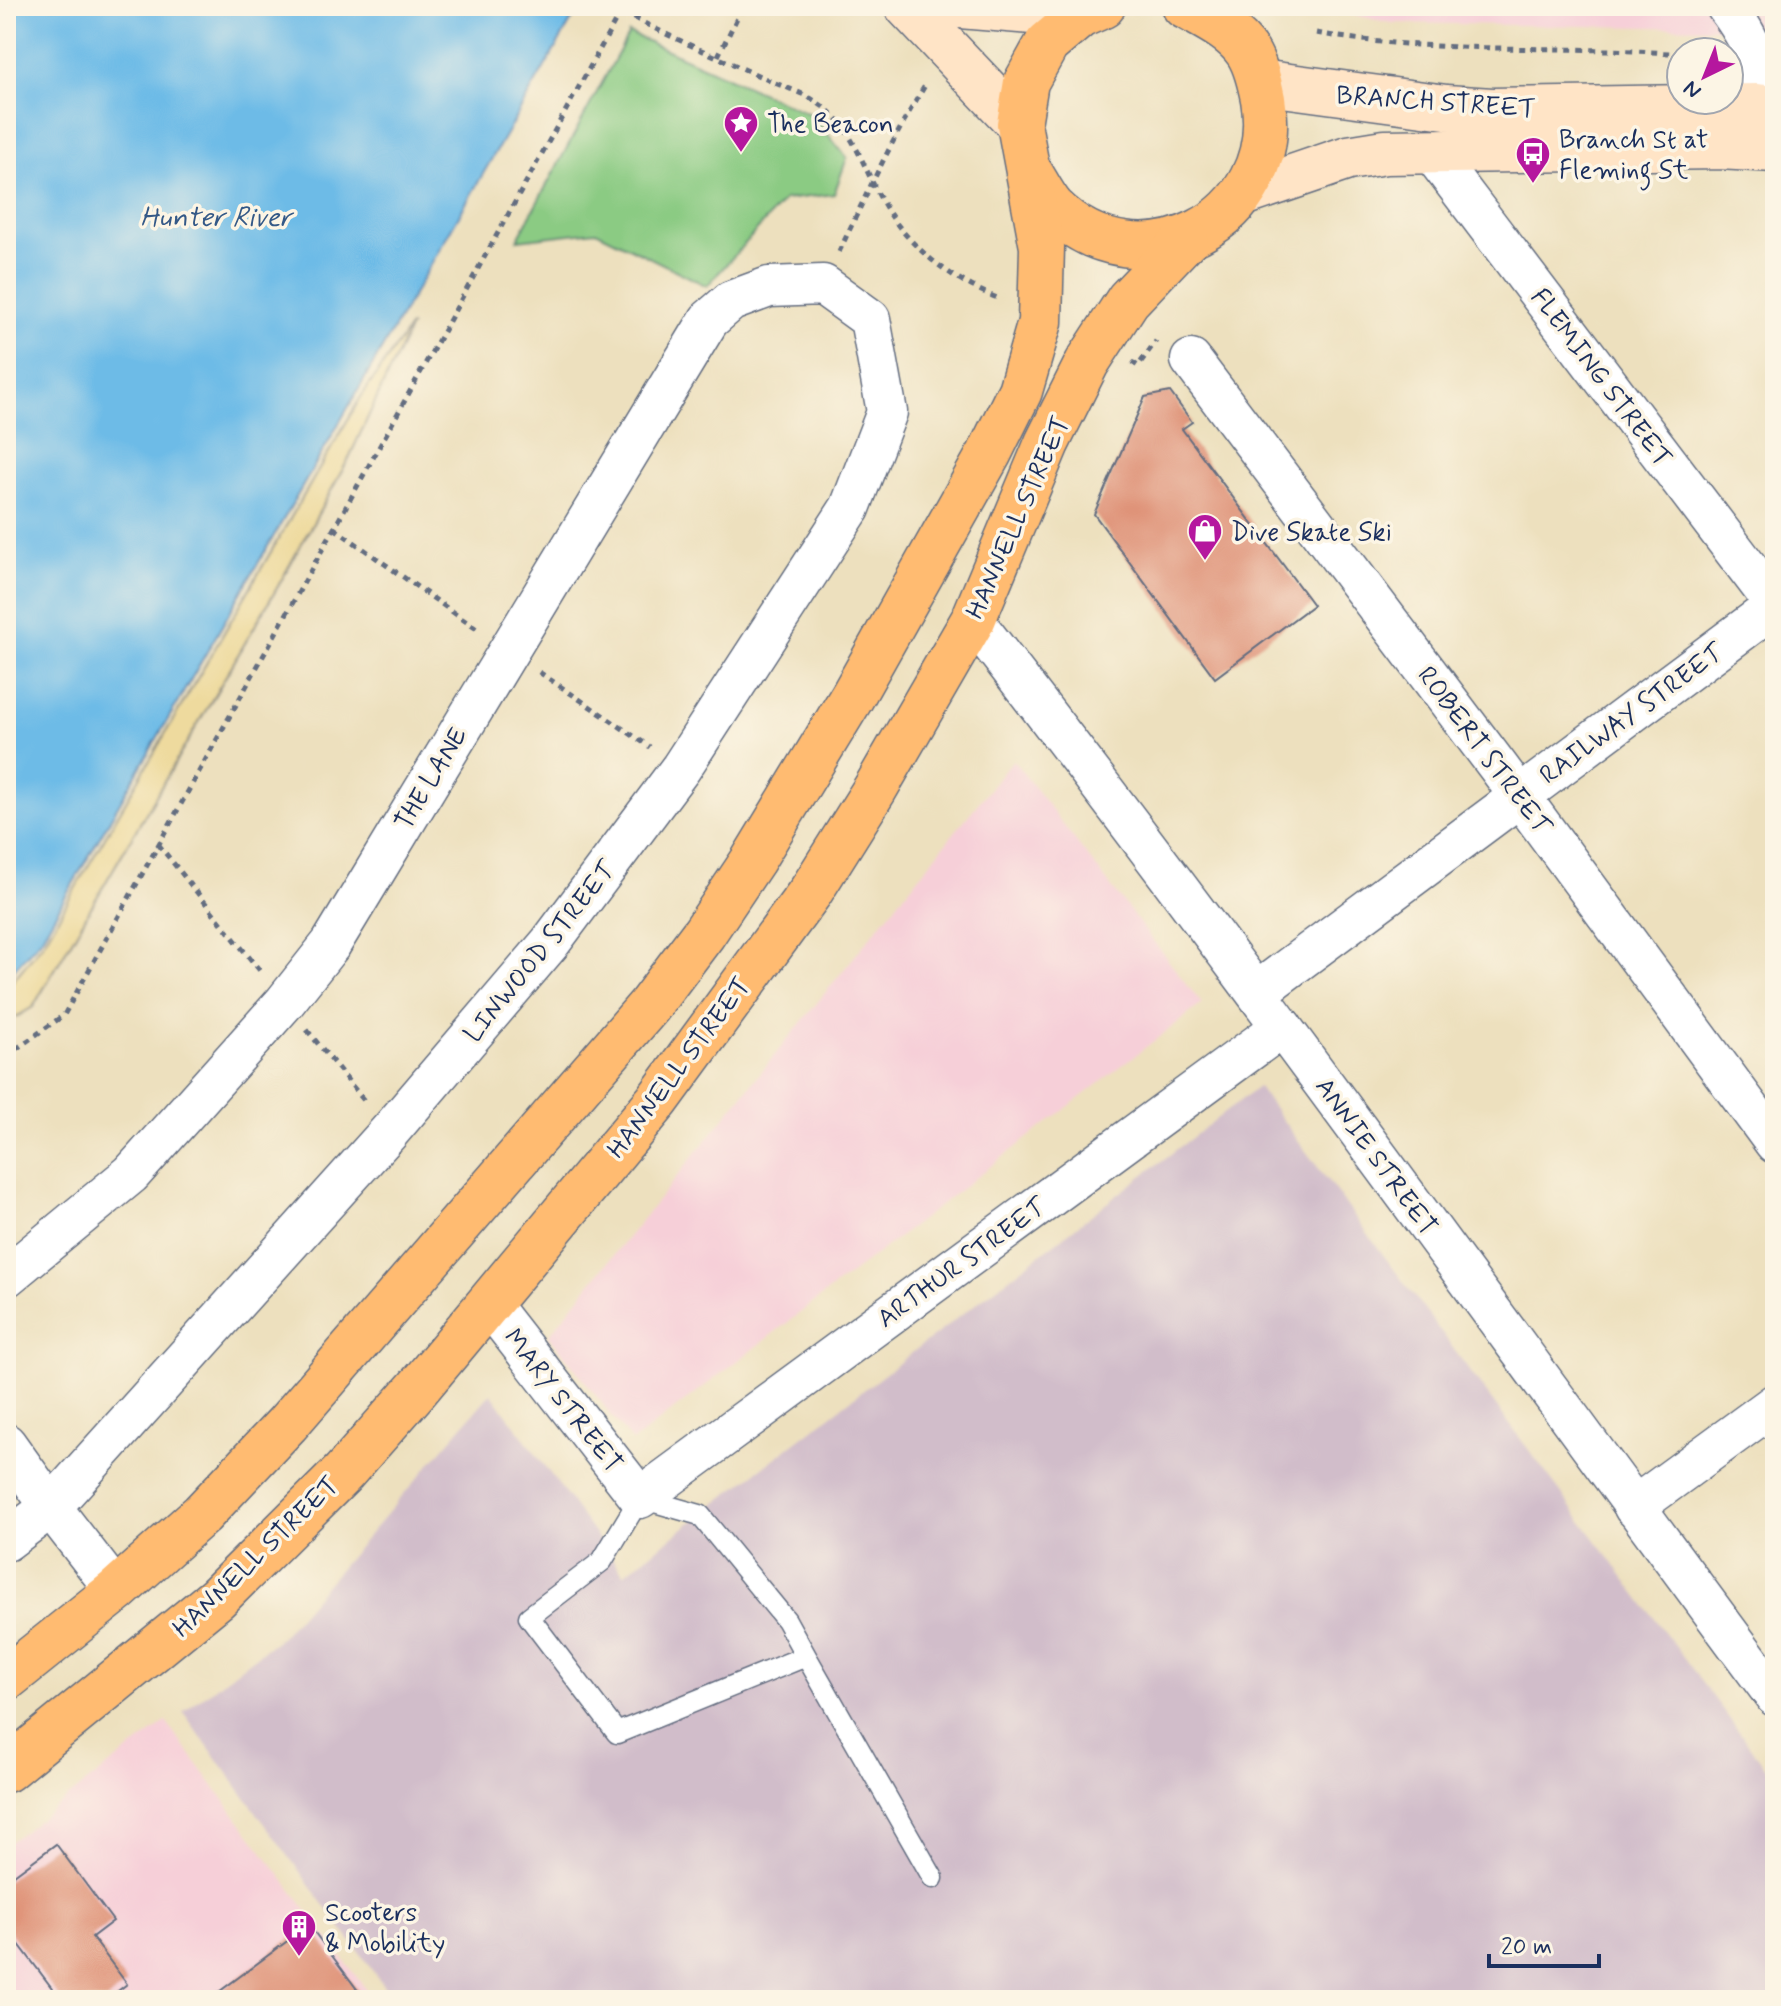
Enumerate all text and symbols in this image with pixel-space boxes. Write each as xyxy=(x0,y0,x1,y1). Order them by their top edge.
north arrow xyxy=(1665,36,1745,116)
text: N xyxy=(1678,74,1708,104)
street label: BRANCH STREET xyxy=(1335,79,1537,127)
place icon: The Beacon xyxy=(722,104,760,154)
place label: The Beacon xyxy=(767,108,894,142)
place label: Branch St at Fleming St xyxy=(1559,124,1708,191)
bus stop icon: Branch St at Fleming St xyxy=(1514,135,1552,185)
water label: Hunter River xyxy=(140,200,295,237)
street label: FLEMING STREET xyxy=(1522,282,1679,474)
street label: HANNELL STREET xyxy=(959,411,1079,625)
shop icon: Dive Skate Ski xyxy=(1186,512,1224,562)
place label: Dive Skate Ski xyxy=(1231,516,1392,550)
street label: RAILWAY STREET xyxy=(1533,636,1732,793)
street label: ROBERT STREET xyxy=(1409,660,1559,843)
street label: THE LANE xyxy=(388,721,476,837)
street label: LINWOOD STREET xyxy=(457,853,625,1050)
street label: HANNELL STREET xyxy=(600,971,759,1166)
street label: ANNIE STREET xyxy=(1307,1071,1444,1243)
street label: ARTHUR STREET xyxy=(871,1190,1055,1336)
street label: MARY STREET xyxy=(495,1322,629,1480)
street label: HANNELL STREET xyxy=(166,1469,347,1646)
place label: Scooters & Mobility xyxy=(325,1897,445,1961)
building icon: Scooters & Mobility xyxy=(280,1908,318,1958)
scale bar xyxy=(1489,1918,1599,1968)
text: 20 m xyxy=(1501,1932,1552,1963)

